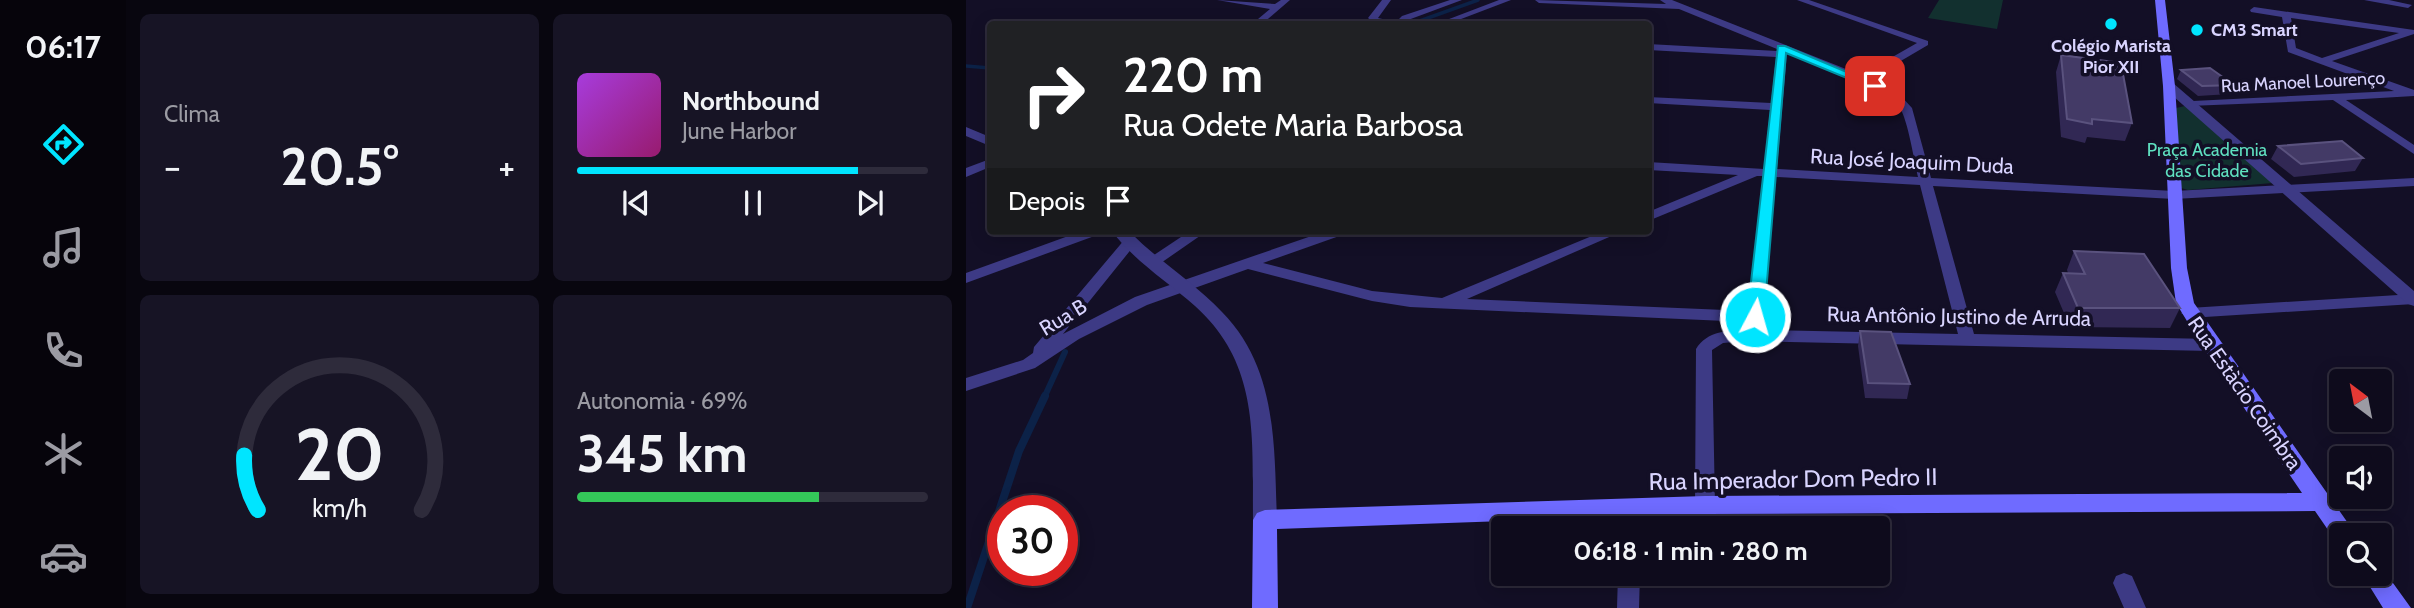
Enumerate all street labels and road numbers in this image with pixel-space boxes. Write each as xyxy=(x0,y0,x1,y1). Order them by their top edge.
street label: Rua Manoel Lourenço xyxy=(2220,67,2386,97)
street label: Rua José Joaquim Duda xyxy=(1810,143,2014,179)
street label: Rua B xyxy=(1035,293,1091,341)
street label: Rua Antônio Justino de Arruda xyxy=(1827,301,2091,331)
street label: Rua Estàcio Coimbra xyxy=(2183,312,2307,474)
street label: Rua Imperador Dom Pedro II xyxy=(1648,462,1938,496)

